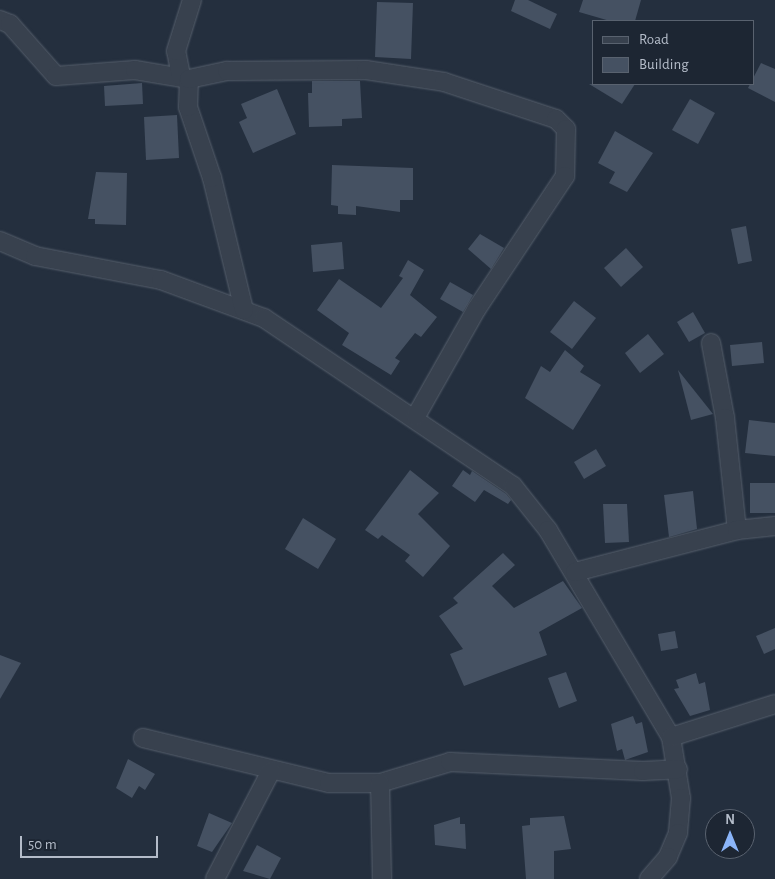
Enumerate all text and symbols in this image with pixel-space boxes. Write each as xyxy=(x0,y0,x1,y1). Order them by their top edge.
legend xyxy=(592,20,755,85)
text: Road xyxy=(639,32,669,47)
text: Building xyxy=(639,57,689,72)
north arrow xyxy=(705,809,755,859)
text: N xyxy=(725,813,735,827)
scale bar xyxy=(22,826,160,858)
text: 50 m xyxy=(28,837,57,852)

